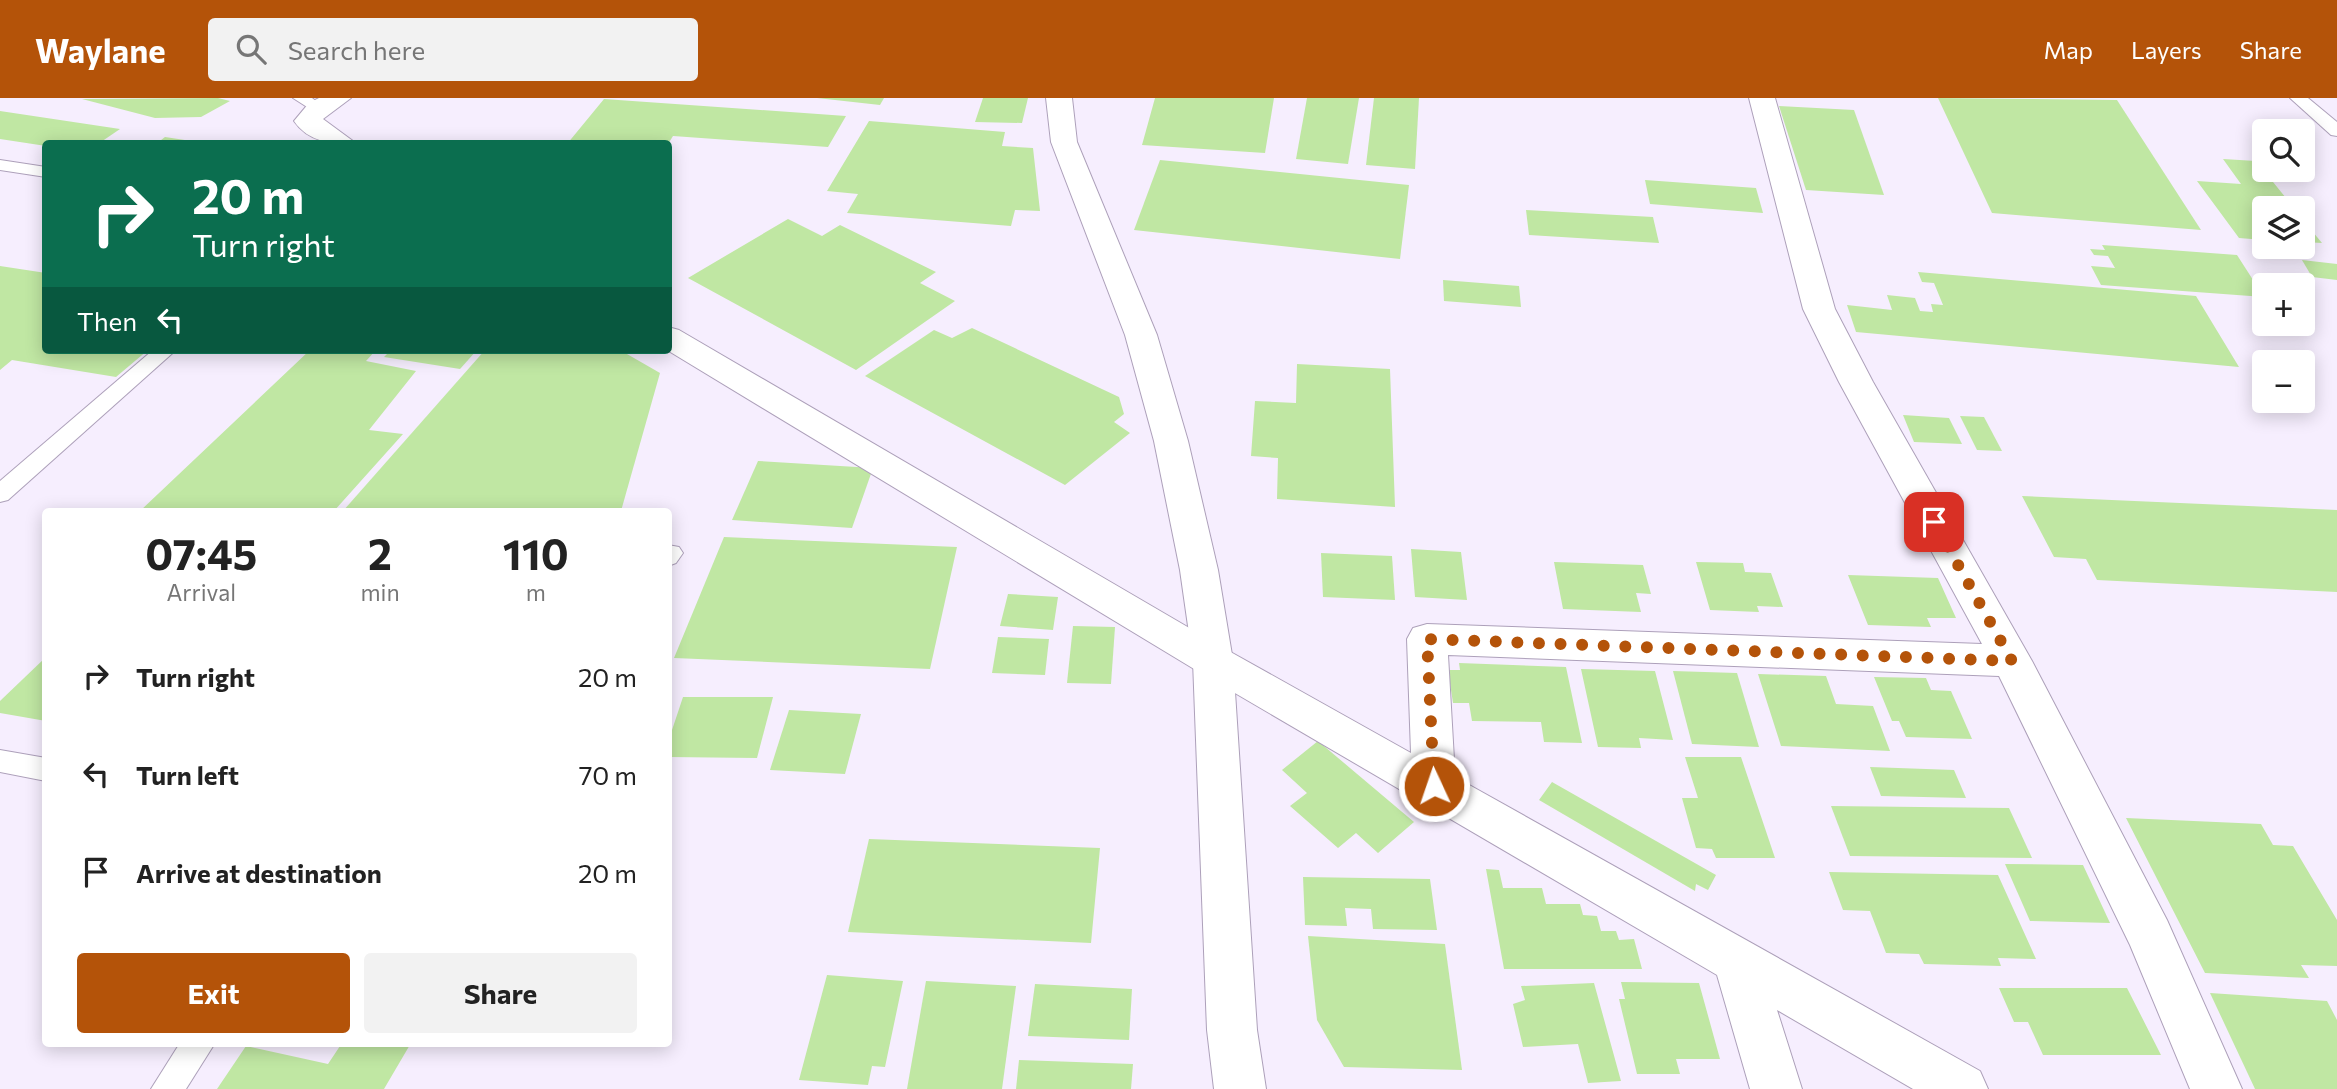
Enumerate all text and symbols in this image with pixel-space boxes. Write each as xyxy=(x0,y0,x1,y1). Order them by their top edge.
search box xyxy=(208,18,698,81)
text: Waylane xyxy=(35,29,166,70)
icon: search xyxy=(232,30,270,68)
text: Search here xyxy=(288,34,425,65)
text: Map xyxy=(2044,35,2093,64)
text: Layers xyxy=(2131,35,2202,64)
text: Share xyxy=(2240,35,2302,64)
map controls xyxy=(2252,119,2315,413)
button: search xyxy=(2252,119,2315,182)
text: 20 m xyxy=(192,164,304,224)
icon: right xyxy=(77,168,168,259)
button: layers xyxy=(2252,196,2315,259)
text: Turn right xyxy=(192,224,335,264)
button: + xyxy=(2252,273,2315,336)
icon: left xyxy=(151,301,189,339)
text: Then xyxy=(77,305,137,336)
button: − xyxy=(2252,350,2315,413)
pin xyxy=(1904,492,1964,552)
icon: arrive xyxy=(1915,503,1953,541)
text: 07:45 xyxy=(145,527,257,579)
text: 2 xyxy=(368,527,392,579)
text: 110 xyxy=(503,527,569,579)
text: Arrival xyxy=(166,578,236,606)
text: min xyxy=(360,578,400,606)
text: m xyxy=(526,578,546,606)
icon: right xyxy=(77,657,115,695)
text: Turn right xyxy=(136,661,255,692)
text: 20 m xyxy=(578,661,637,692)
position arrow xyxy=(1397,749,1471,823)
icon: left xyxy=(77,755,115,793)
text: Turn left xyxy=(136,759,239,790)
text: 70 m xyxy=(579,759,637,790)
icon: arrive xyxy=(77,853,115,891)
text: Arrive at destination xyxy=(136,857,382,888)
text: 20 m xyxy=(578,857,637,888)
button: Exit xyxy=(77,953,350,1033)
button: Share xyxy=(364,953,637,1033)

